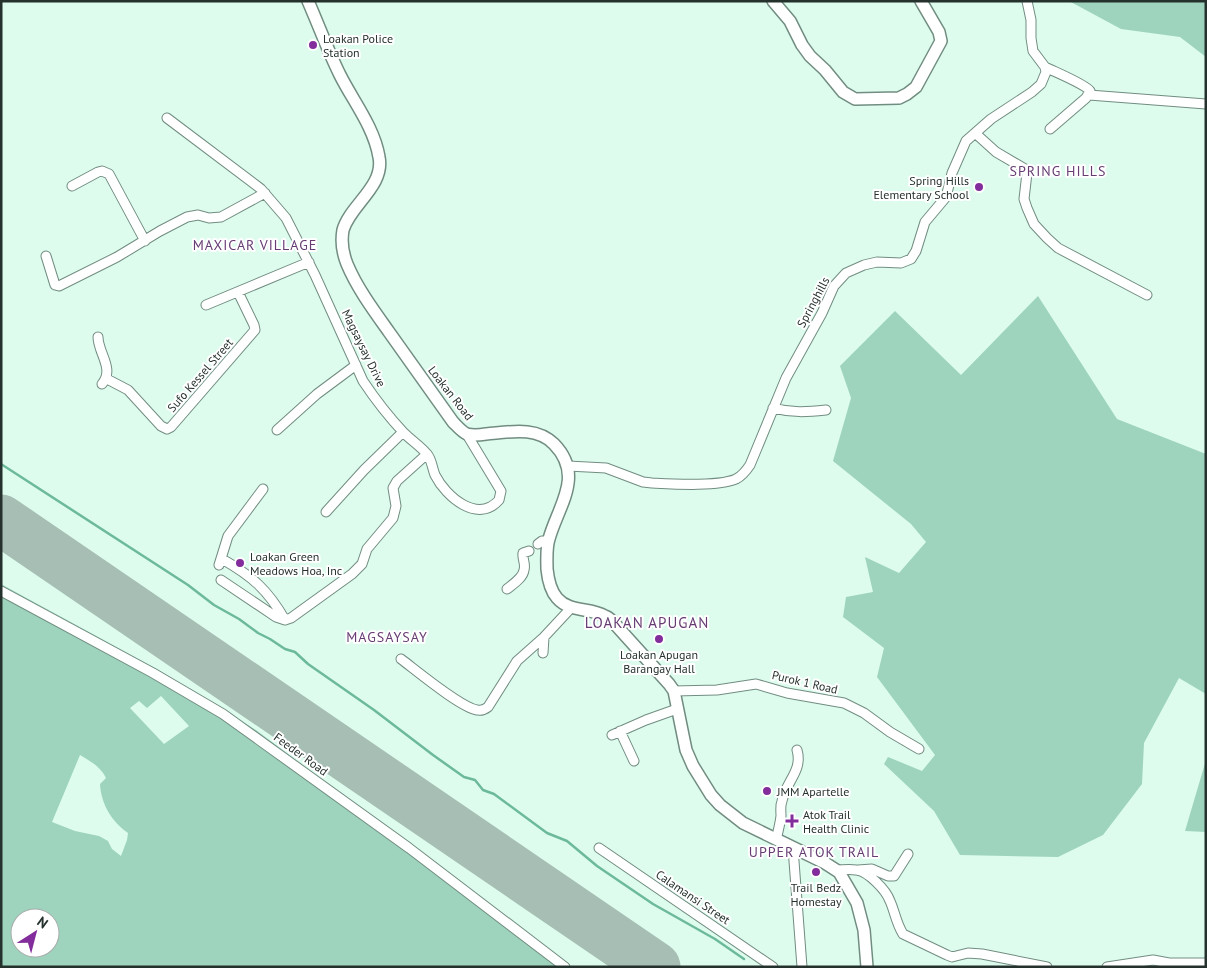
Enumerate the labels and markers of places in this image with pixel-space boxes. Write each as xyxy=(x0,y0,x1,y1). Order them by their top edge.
place label: Loakan Police Station xyxy=(323,31,393,60)
marker: Loakan Police Station xyxy=(307,39,319,51)
place label: Spring Hills Elementary School xyxy=(873,173,969,202)
marker: Spring Hills Elementary School xyxy=(973,181,985,193)
place label: Loakan Green Meadows Hoa, Inc xyxy=(250,549,343,578)
marker: Loakan Green Meadows Hoa, Inc xyxy=(234,557,246,569)
marker: Loakan Apugan Barangay Hall xyxy=(653,633,665,645)
place label: Loakan Apugan Barangay Hall xyxy=(620,647,698,676)
place label: JMM Apartelle xyxy=(776,784,849,799)
marker: JMM Apartelle xyxy=(761,785,773,797)
place label: Atok Trail Health Clinic xyxy=(803,807,870,836)
marker: Atok Trail Health Clinic xyxy=(785,814,799,828)
marker: Trail Bedz Homestay xyxy=(810,866,822,878)
place label: Trail Bedz Homestay xyxy=(790,880,842,909)

